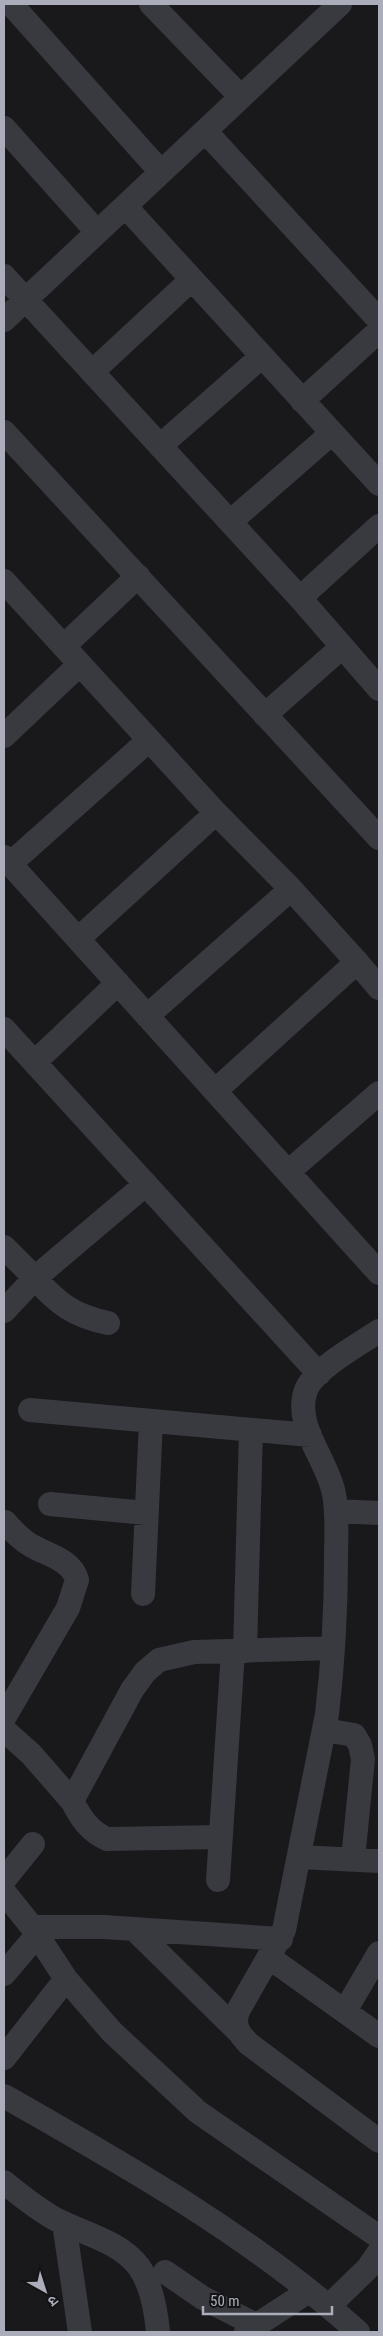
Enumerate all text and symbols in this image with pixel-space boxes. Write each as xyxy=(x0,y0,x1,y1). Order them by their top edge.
north arrow xyxy=(20,2266,70,2316)
scale bar xyxy=(203,2284,332,2316)
text: उ xyxy=(44,2292,61,2310)
text: 50 m xyxy=(210,2292,240,2310)

